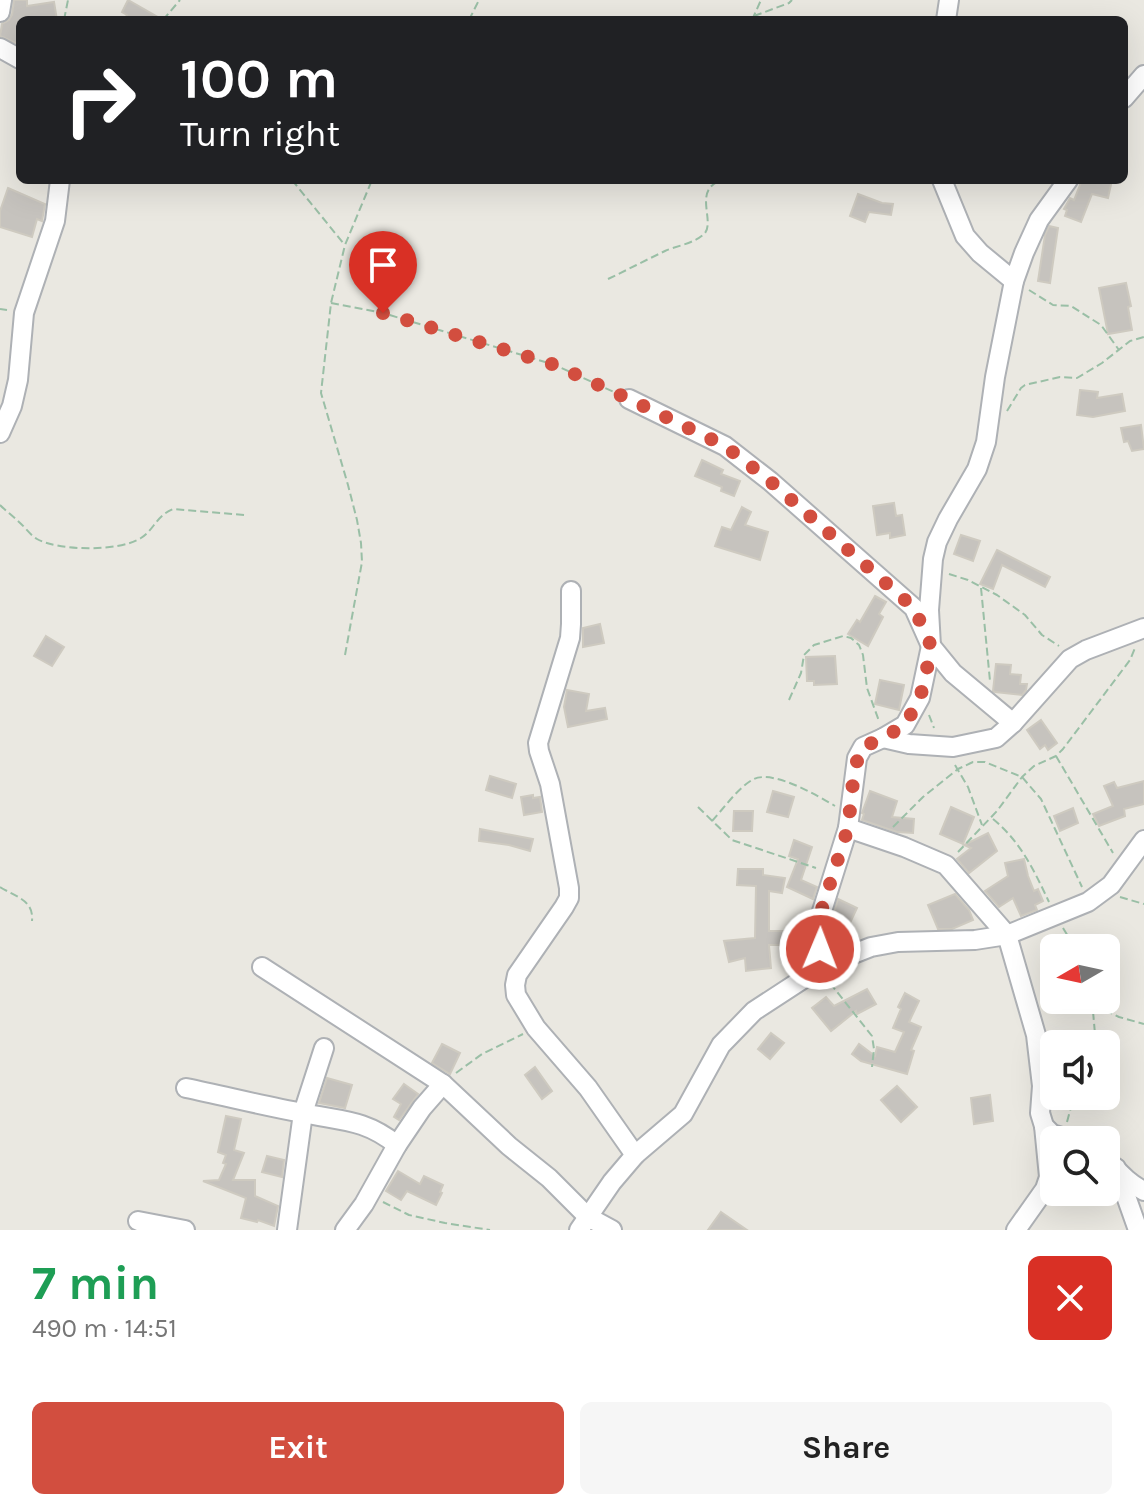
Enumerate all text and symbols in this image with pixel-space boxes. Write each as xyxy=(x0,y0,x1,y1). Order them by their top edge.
text: 100 m xyxy=(180,46,338,111)
icon: right xyxy=(48,48,152,152)
text: Turn right xyxy=(180,113,340,155)
pin xyxy=(349,231,417,313)
icon: arrive xyxy=(361,243,405,287)
position arrow xyxy=(778,907,862,991)
north arrow xyxy=(1040,934,1120,1014)
map controls xyxy=(1040,934,1120,1206)
button: sound xyxy=(1040,1030,1120,1110)
button: search xyxy=(1040,1126,1120,1206)
text: 7 min xyxy=(32,1255,159,1311)
button: close xyxy=(1028,1256,1112,1340)
text: 490 m · 14:51 xyxy=(32,1313,177,1344)
button: Exit xyxy=(32,1402,564,1494)
button: Share xyxy=(580,1402,1112,1494)

